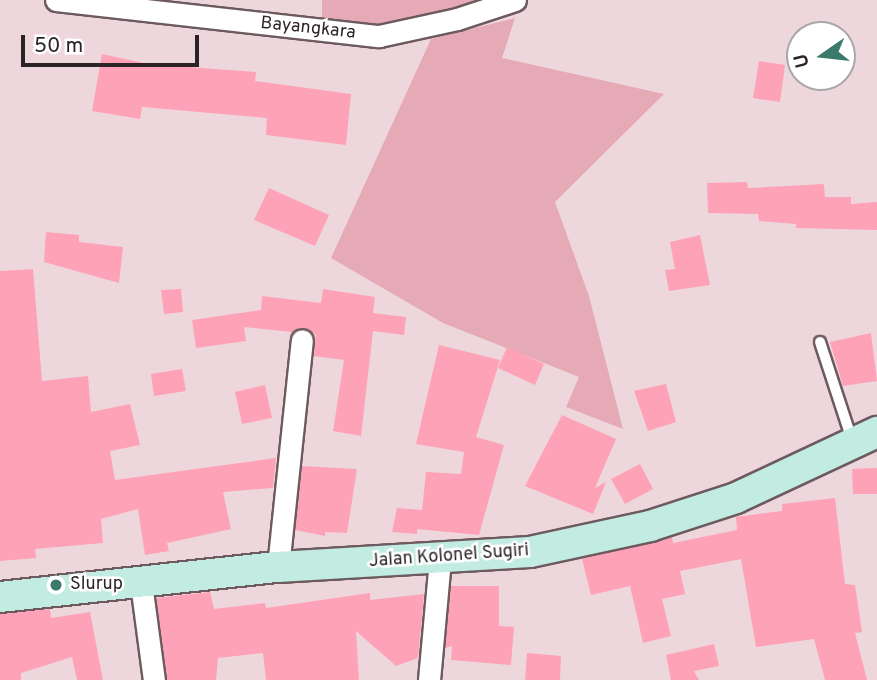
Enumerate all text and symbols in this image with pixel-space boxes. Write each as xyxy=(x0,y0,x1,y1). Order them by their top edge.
street label: Bayangkara xyxy=(259,13,357,45)
scale bar xyxy=(24,21,203,65)
north arrow xyxy=(786,21,856,91)
text: 50 m xyxy=(34,33,83,60)
text: U xyxy=(789,51,816,70)
street label: Jalan Kolonel Sugiri xyxy=(368,541,530,573)
place label: Slurup xyxy=(70,574,123,596)
marker: Slurup xyxy=(48,577,64,593)

